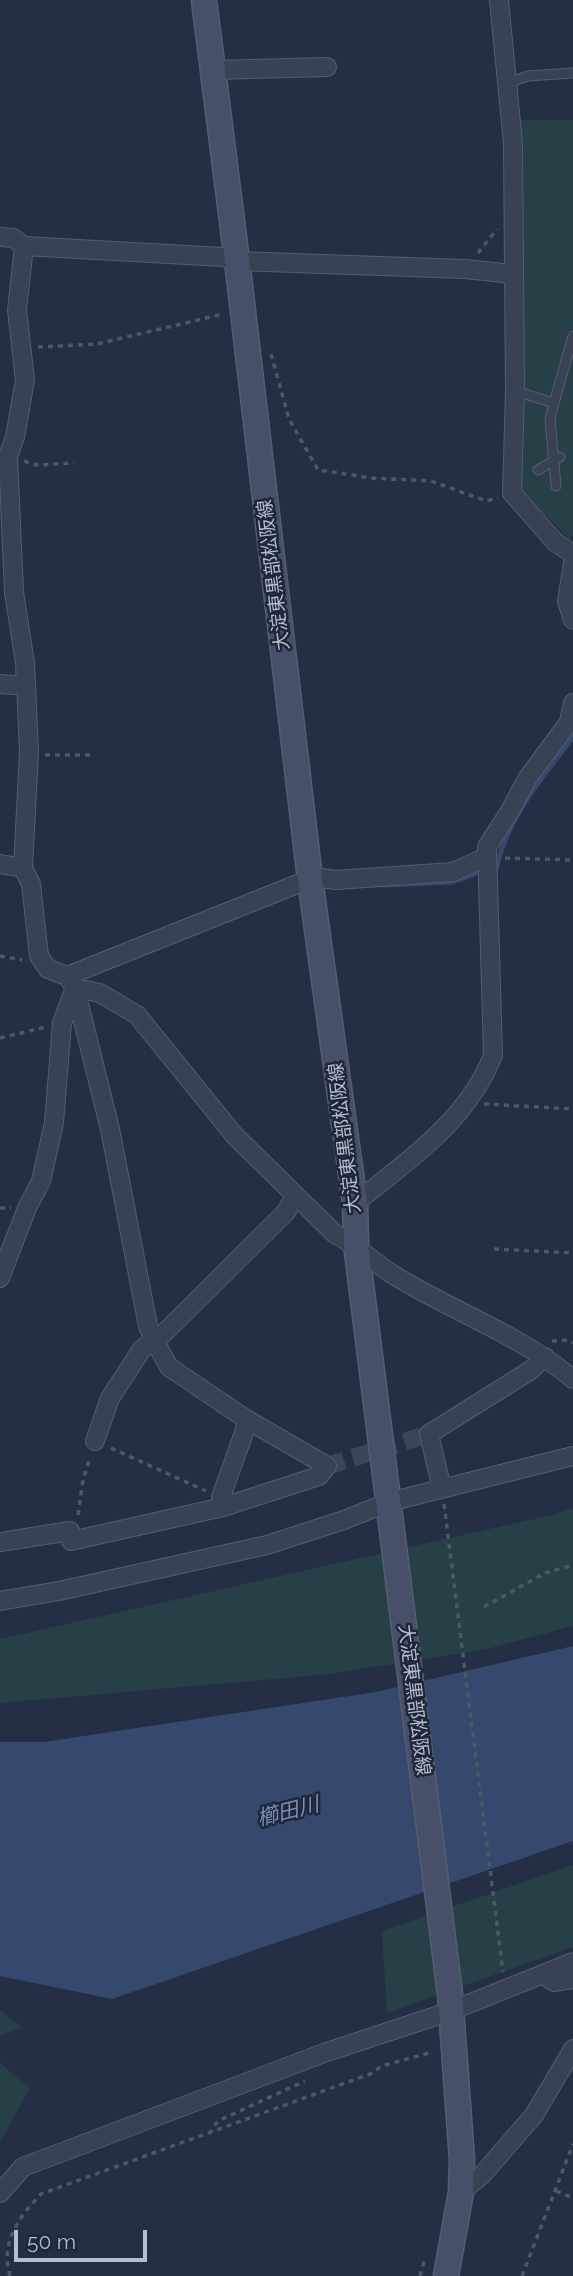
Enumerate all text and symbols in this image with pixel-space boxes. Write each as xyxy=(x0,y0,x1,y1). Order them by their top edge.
street label: 大淀東黒部松阪線 xyxy=(253,498,295,652)
street label: 大淀東黒部松阪線 xyxy=(324,1061,366,1215)
street label: 大淀東黒部松阪線 xyxy=(393,1623,435,1777)
water label: 櫛田川 xyxy=(254,1792,322,1832)
scale bar xyxy=(18,2216,150,2260)
text: 50 m xyxy=(27,2229,76,2254)

